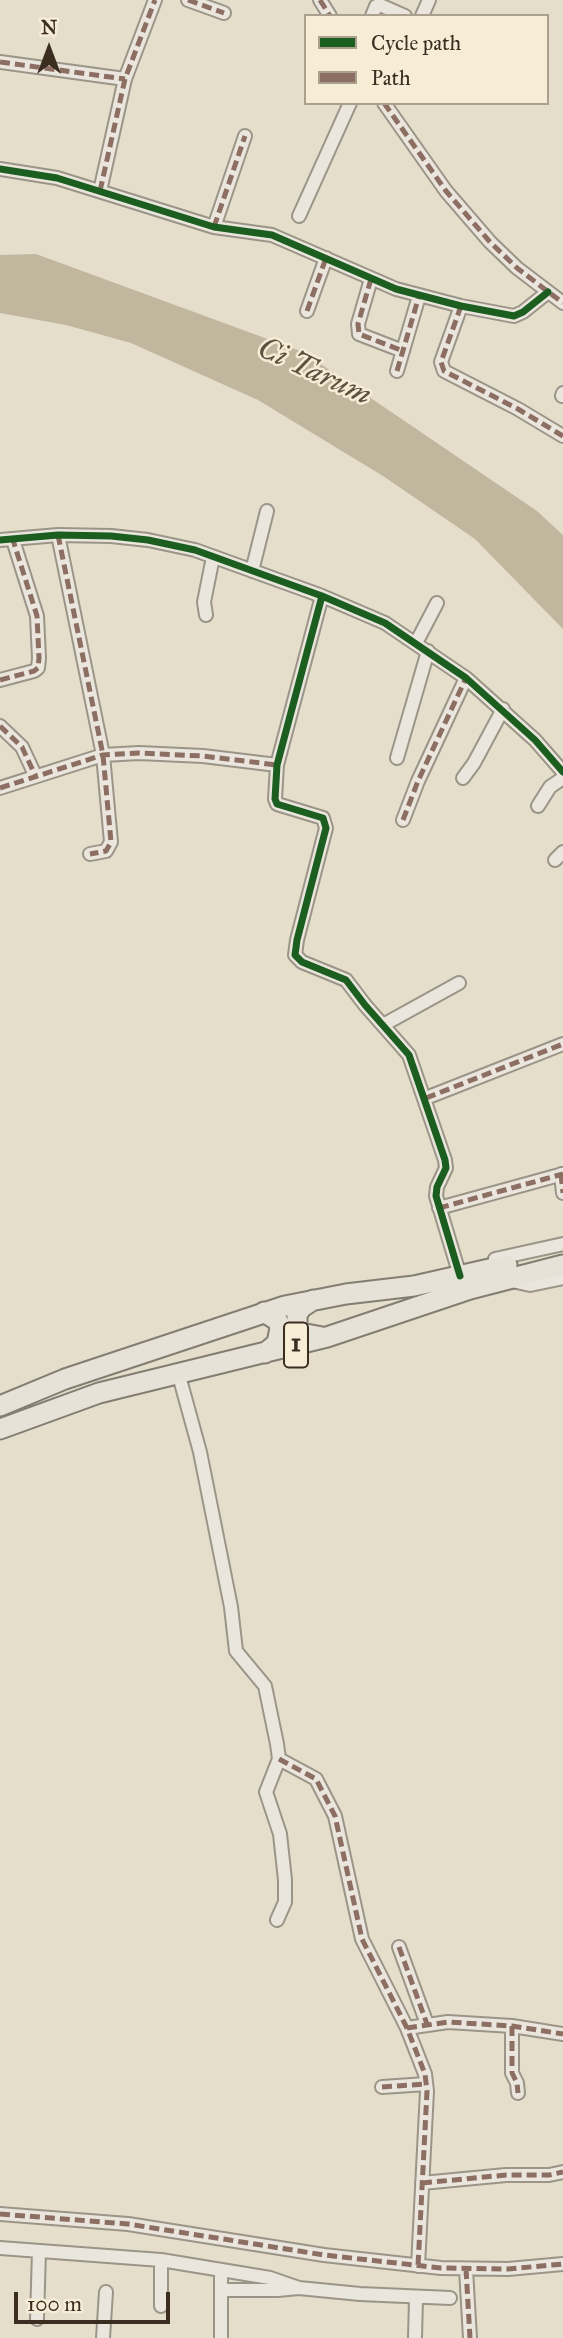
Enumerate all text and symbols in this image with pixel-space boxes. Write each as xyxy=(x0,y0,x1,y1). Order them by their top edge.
north arrow xyxy=(14,14,84,84)
legend xyxy=(304,14,549,105)
text: N xyxy=(41,16,57,39)
text: Cycle path xyxy=(371,30,461,56)
text: Path xyxy=(371,65,411,91)
water label: Ci Tarum xyxy=(252,331,376,415)
road number: 1 xyxy=(284,1322,308,1368)
scale bar xyxy=(18,2278,173,2322)
text: 100 m xyxy=(27,2291,82,2317)

